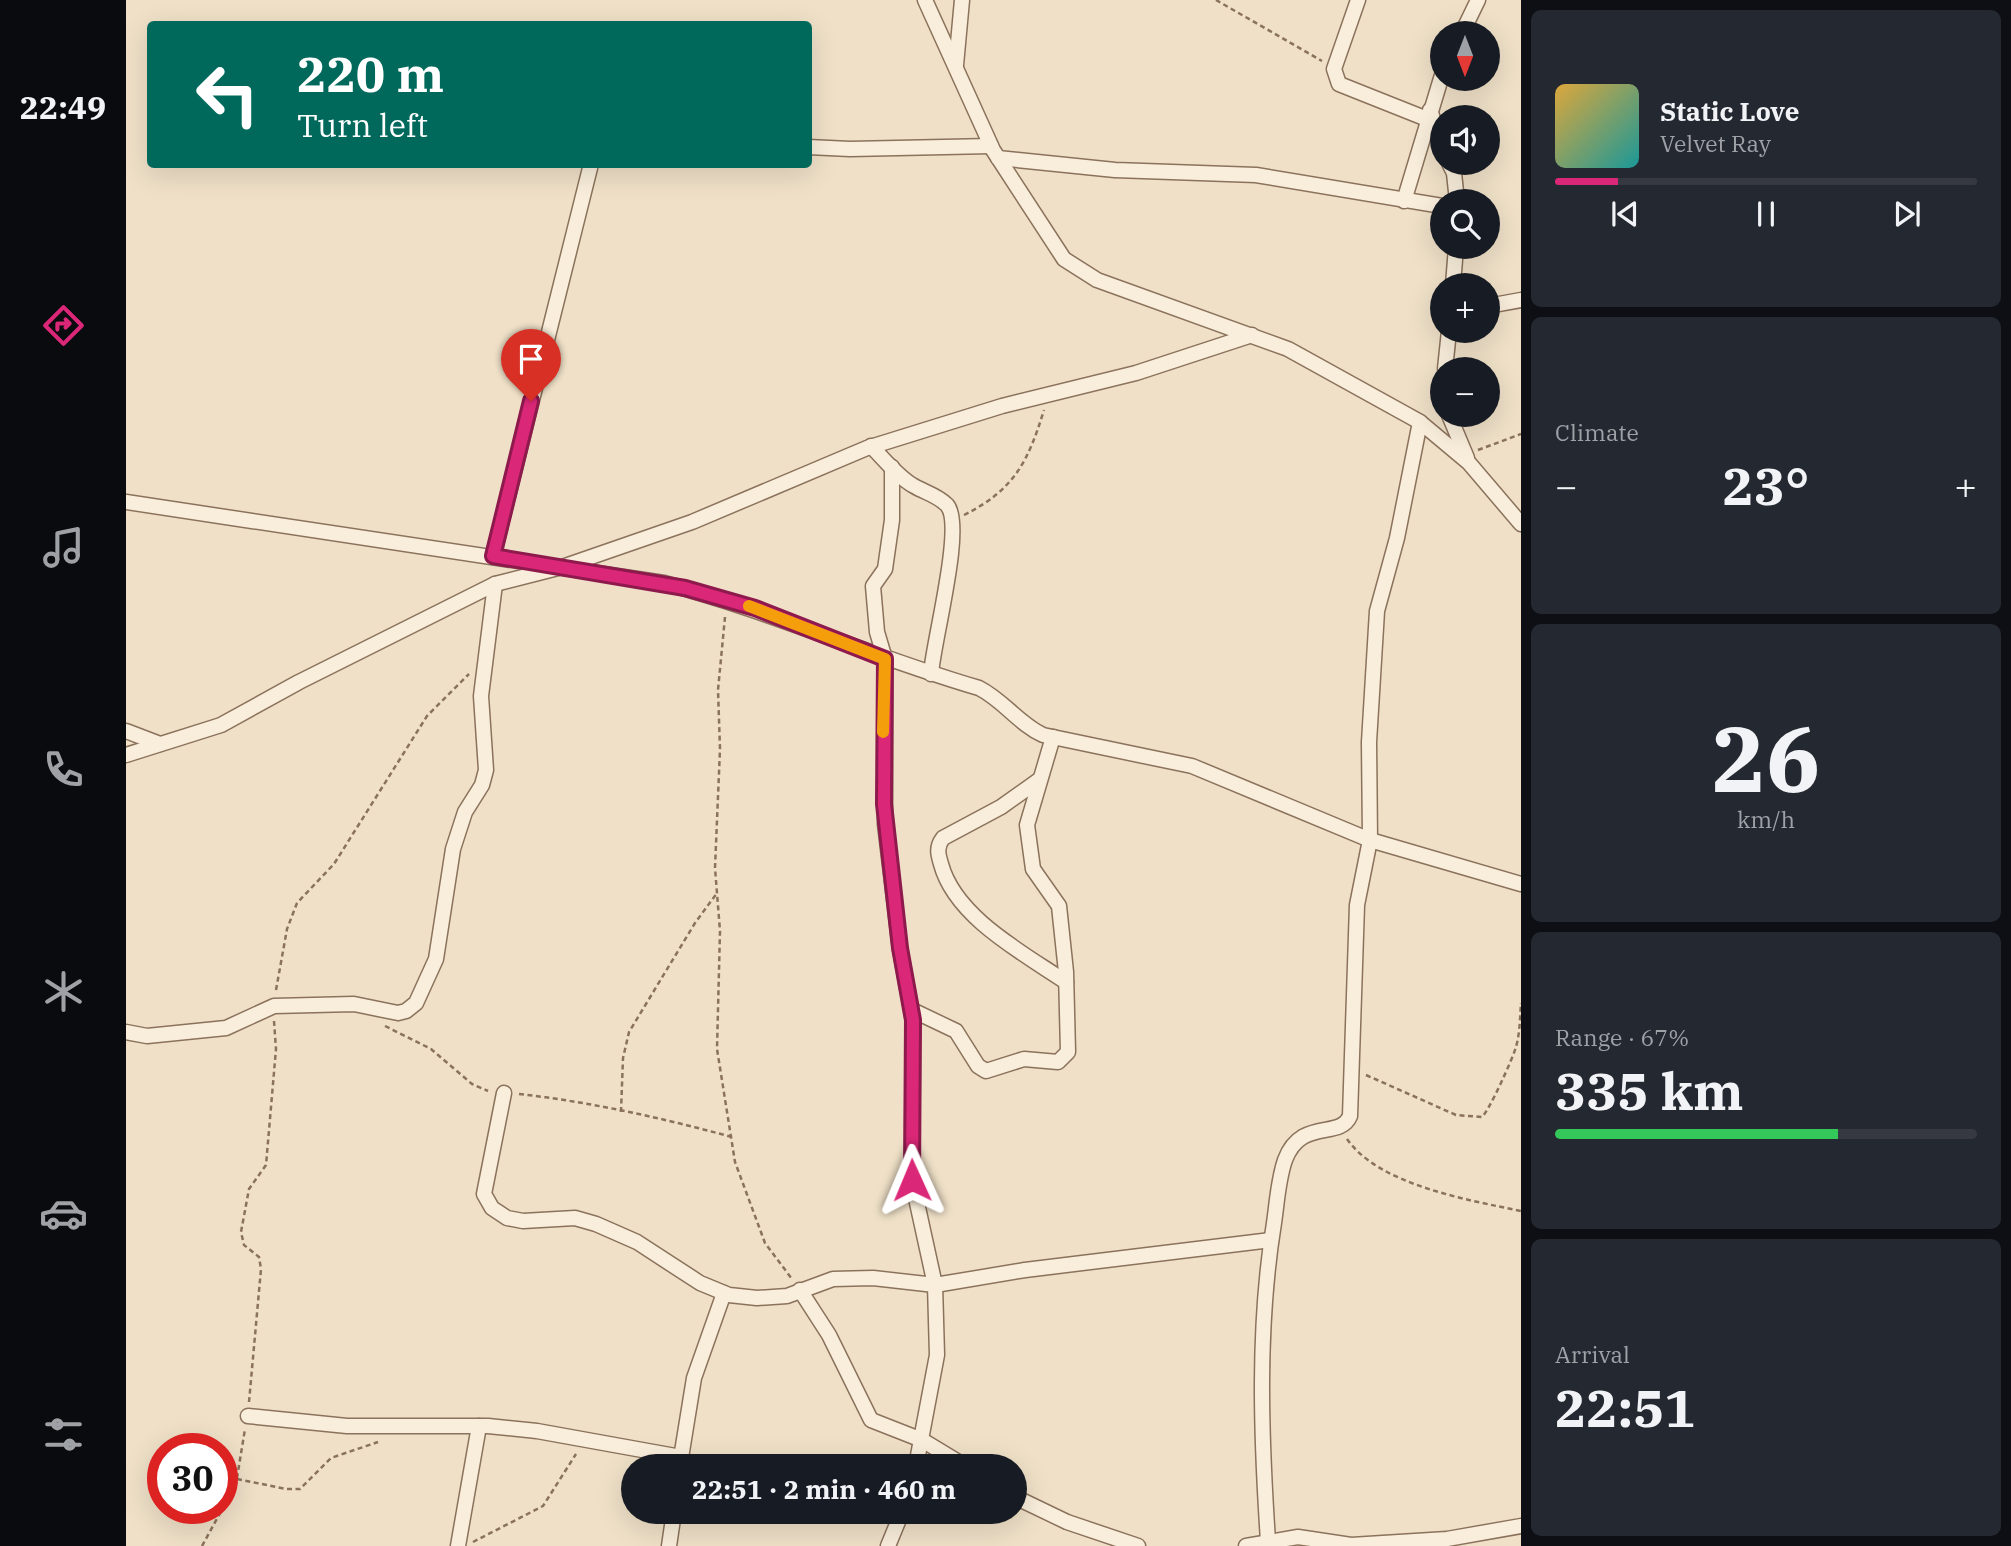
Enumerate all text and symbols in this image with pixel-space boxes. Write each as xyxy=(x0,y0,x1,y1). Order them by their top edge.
north arrow xyxy=(1430,21,1500,91)
map controls xyxy=(1430,21,1500,427)
text: 220 m xyxy=(297,42,444,105)
icon: left xyxy=(182,49,273,140)
text: 22:49 xyxy=(20,86,106,128)
text: Static Love xyxy=(1660,94,1799,128)
text: Turn left xyxy=(297,104,428,146)
button: sound xyxy=(1430,105,1500,175)
text: Velvet Ray xyxy=(1660,128,1771,158)
button: search xyxy=(1430,189,1500,259)
icon: previous xyxy=(1606,195,1644,233)
icon: pause xyxy=(1747,195,1785,233)
icon: next xyxy=(1888,195,1926,233)
button: + xyxy=(1430,273,1500,343)
icon: directions xyxy=(39,301,88,350)
pin xyxy=(501,329,561,401)
icon: arrive xyxy=(512,340,550,378)
button: − xyxy=(1430,357,1500,427)
text: Climate xyxy=(1555,417,1639,447)
text: 23° xyxy=(1723,452,1809,519)
text: − xyxy=(1555,461,1578,510)
text: + xyxy=(1954,461,1977,510)
icon: music xyxy=(39,523,88,572)
text: 26 xyxy=(1711,699,1821,817)
icon: phone xyxy=(39,745,88,794)
text: km/h xyxy=(1737,804,1795,834)
icon: climate xyxy=(39,967,88,1016)
text: Range · 67% xyxy=(1555,1022,1689,1052)
text: 335 km xyxy=(1555,1057,1744,1124)
position arrow xyxy=(875,1143,949,1217)
icon: car xyxy=(39,1189,88,1238)
text: Arrival xyxy=(1555,1339,1630,1369)
text: 22:51 xyxy=(1555,1374,1696,1441)
icon: filters xyxy=(39,1410,88,1459)
speed limit sign: 30 xyxy=(147,1433,238,1524)
text: 22:51 · 2 min · 460 m xyxy=(692,1472,956,1506)

